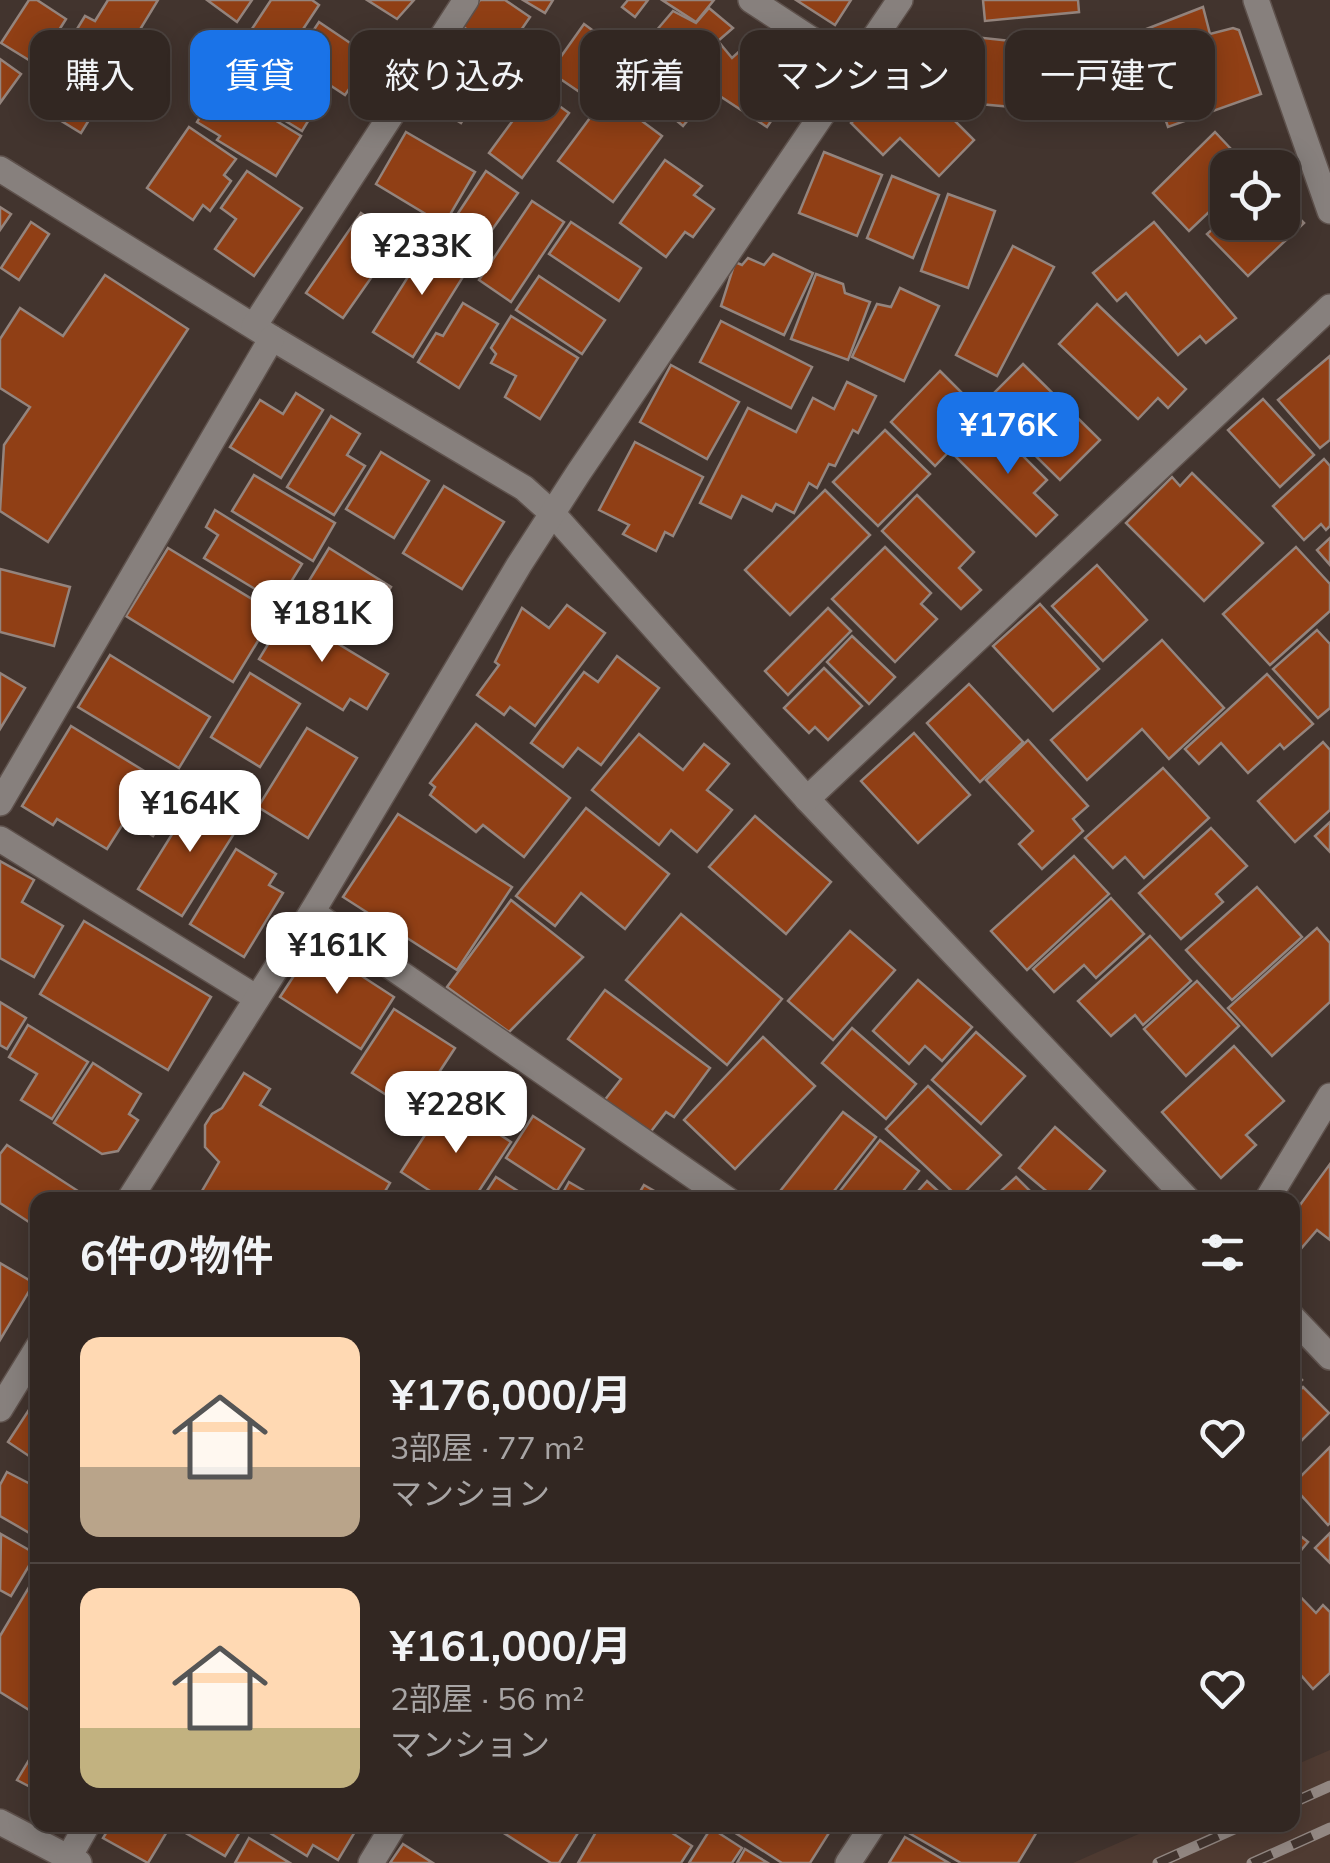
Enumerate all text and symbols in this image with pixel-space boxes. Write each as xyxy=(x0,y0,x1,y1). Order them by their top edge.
chip: 購入 xyxy=(30,30,170,120)
chip: 賃貸 xyxy=(190,30,330,120)
chip: 絞り込み xyxy=(350,30,560,120)
chip: 新着 xyxy=(580,30,720,120)
chip: マンション xyxy=(740,30,985,120)
chip: 一戸建て xyxy=(1005,30,1215,120)
map controls xyxy=(1210,150,1300,240)
button: locate xyxy=(1210,150,1300,240)
pin: ¥233K xyxy=(352,213,492,298)
text: ¥233K xyxy=(373,225,471,265)
pin: ¥176K xyxy=(938,392,1078,477)
text: ¥176K xyxy=(959,404,1057,444)
pin: ¥181K xyxy=(252,580,392,665)
text: ¥181K xyxy=(273,592,371,632)
pin: ¥164K xyxy=(120,770,260,855)
text: ¥164K xyxy=(141,782,239,822)
pin: ¥161K xyxy=(267,912,407,997)
text: ¥161K xyxy=(288,924,386,964)
pin: ¥228K xyxy=(386,1071,526,1156)
text: ¥228K xyxy=(407,1083,505,1123)
icon: filters xyxy=(1195,1225,1250,1280)
text: 6件の物件 xyxy=(80,1229,273,1282)
text: ¥176,000/月 xyxy=(390,1368,632,1421)
icon: home xyxy=(160,1377,280,1497)
icon: heart xyxy=(1195,1410,1250,1465)
text: 3部屋 · 77 m² xyxy=(390,1427,584,1467)
text: マンション xyxy=(390,1473,550,1513)
text: ¥161,000/月 xyxy=(390,1619,632,1672)
icon: home xyxy=(160,1628,280,1748)
icon: heart xyxy=(1195,1661,1250,1716)
text: 2部屋 · 56 m² xyxy=(390,1678,584,1718)
text: マンション xyxy=(390,1724,550,1764)

